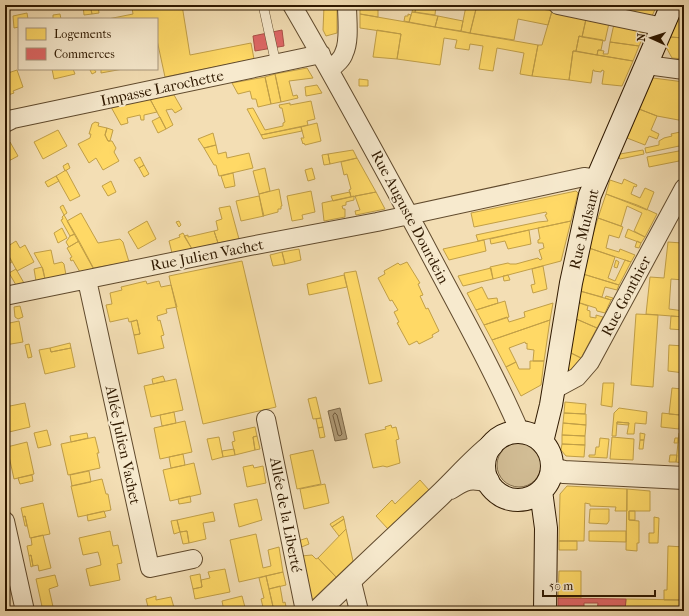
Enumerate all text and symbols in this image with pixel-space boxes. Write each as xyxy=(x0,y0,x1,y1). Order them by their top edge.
legend xyxy=(18,18,158,70)
north arrow xyxy=(631,18,671,58)
text: Logements xyxy=(54,27,112,41)
text: N xyxy=(635,32,648,42)
text: Commerces xyxy=(54,47,115,61)
street label: Impasse Larochette xyxy=(99,66,226,110)
street label: Rue Auguste Dourdein xyxy=(367,147,453,287)
street label: Rue Mulsant xyxy=(565,186,603,271)
street label: Rue Julien Vachet xyxy=(149,235,266,275)
street label: Rue Gonthier xyxy=(597,252,655,339)
street label: Allée Julien Vachet xyxy=(101,383,145,507)
street label: Allée de la Liberté xyxy=(266,455,306,575)
scale bar xyxy=(543,572,655,598)
text: 50 m xyxy=(549,579,573,593)

